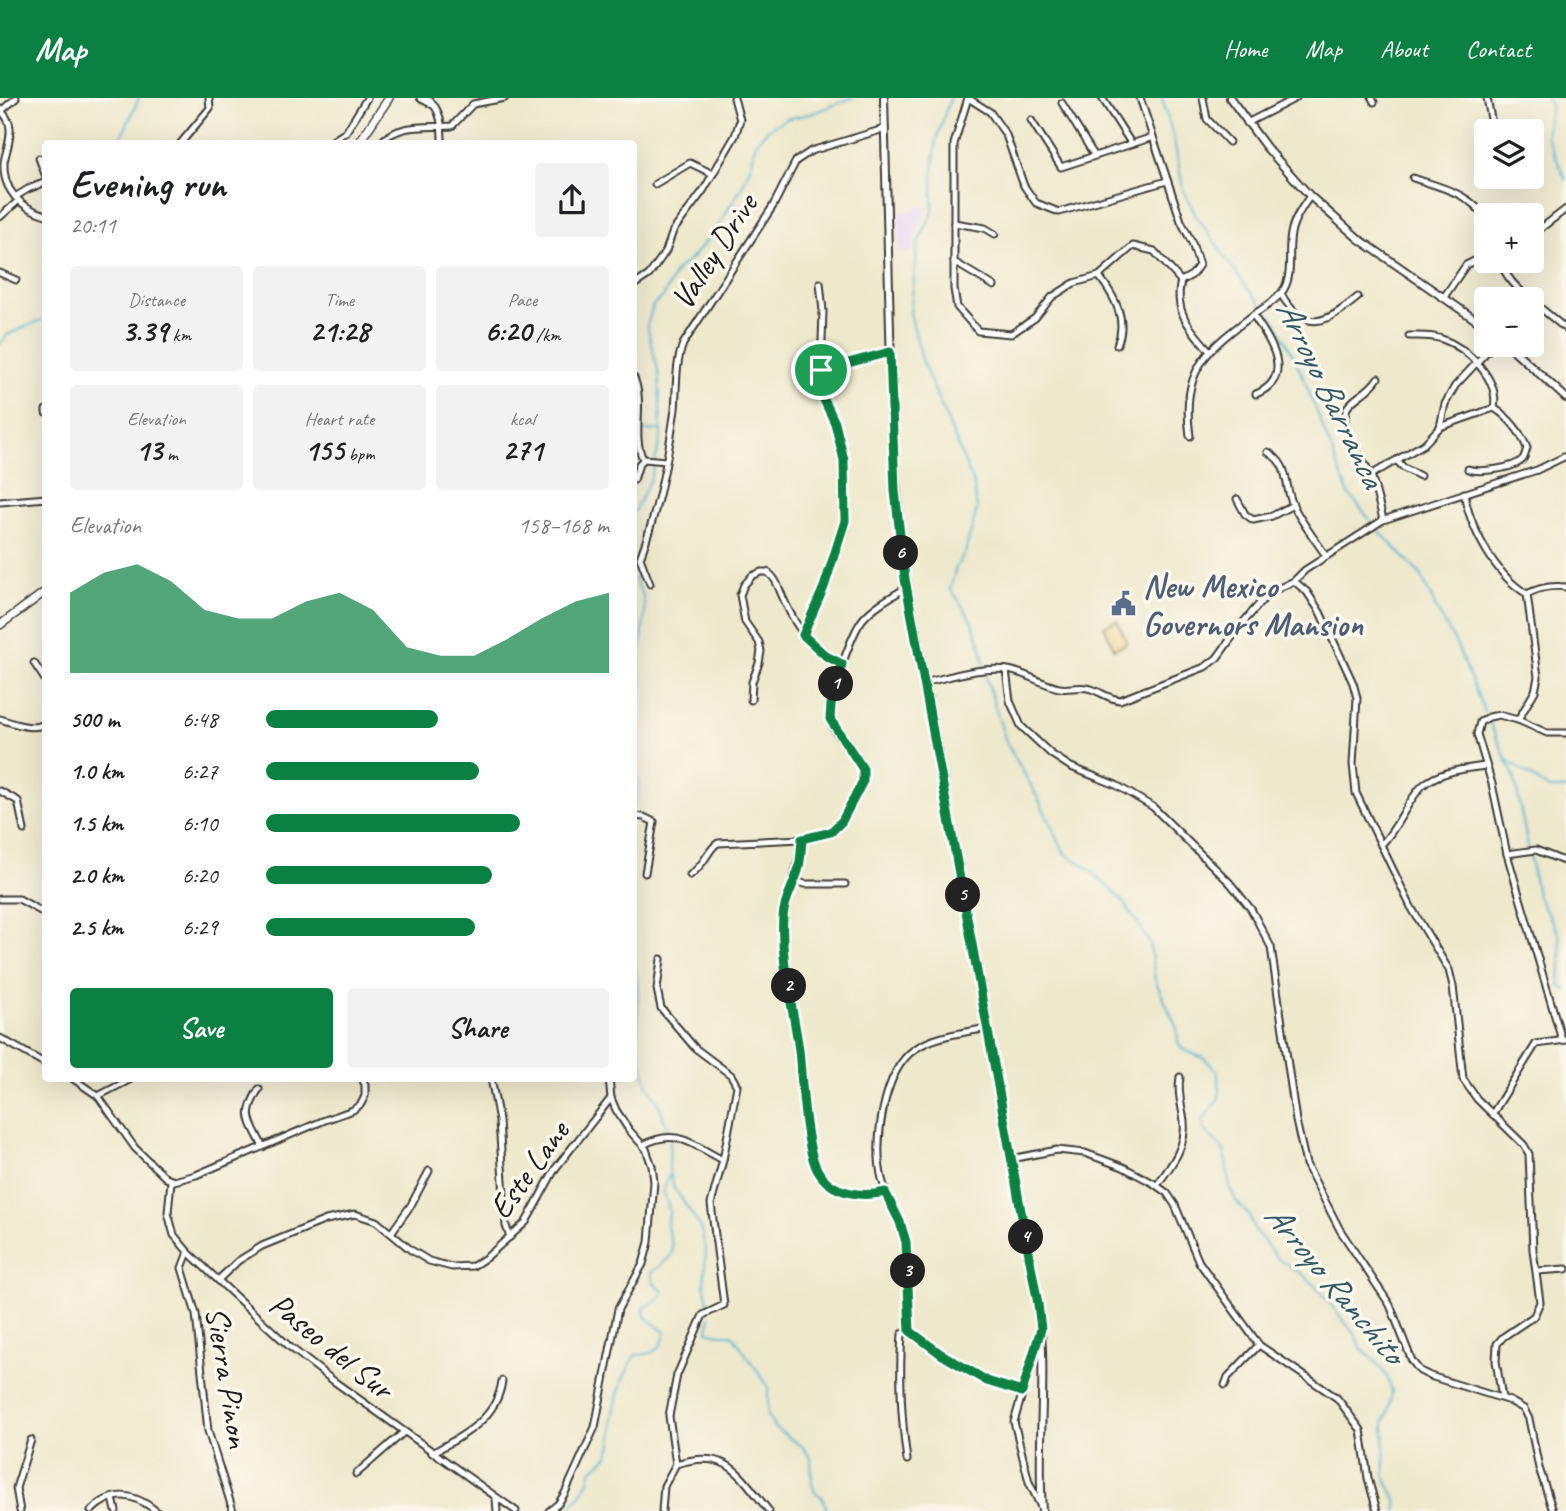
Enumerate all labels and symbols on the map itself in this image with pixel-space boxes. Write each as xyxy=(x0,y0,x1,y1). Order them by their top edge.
street label: Valley Drive xyxy=(661,184,768,317)
water label: Arroyo Barranca xyxy=(1266,292,1397,497)
pin xyxy=(791,340,851,400)
pin: 6 xyxy=(884,536,918,570)
place label: New Mexico Governors Mansion xyxy=(1143,565,1364,645)
public building icon: New Mexico Governors Mansion xyxy=(1109,590,1137,618)
pin: 1 xyxy=(818,666,854,702)
pin: 5 xyxy=(946,878,981,912)
pin: 2 xyxy=(772,968,806,1004)
street label: Este Lane xyxy=(479,1110,580,1227)
water label: Arroyo Ranchito xyxy=(1255,1194,1419,1377)
pin: 4 xyxy=(1009,1220,1044,1254)
pin: 3 xyxy=(890,1254,926,1288)
street label: Paseo del Sur xyxy=(261,1283,404,1410)
street label: Sierra Pinon xyxy=(196,1304,260,1452)

